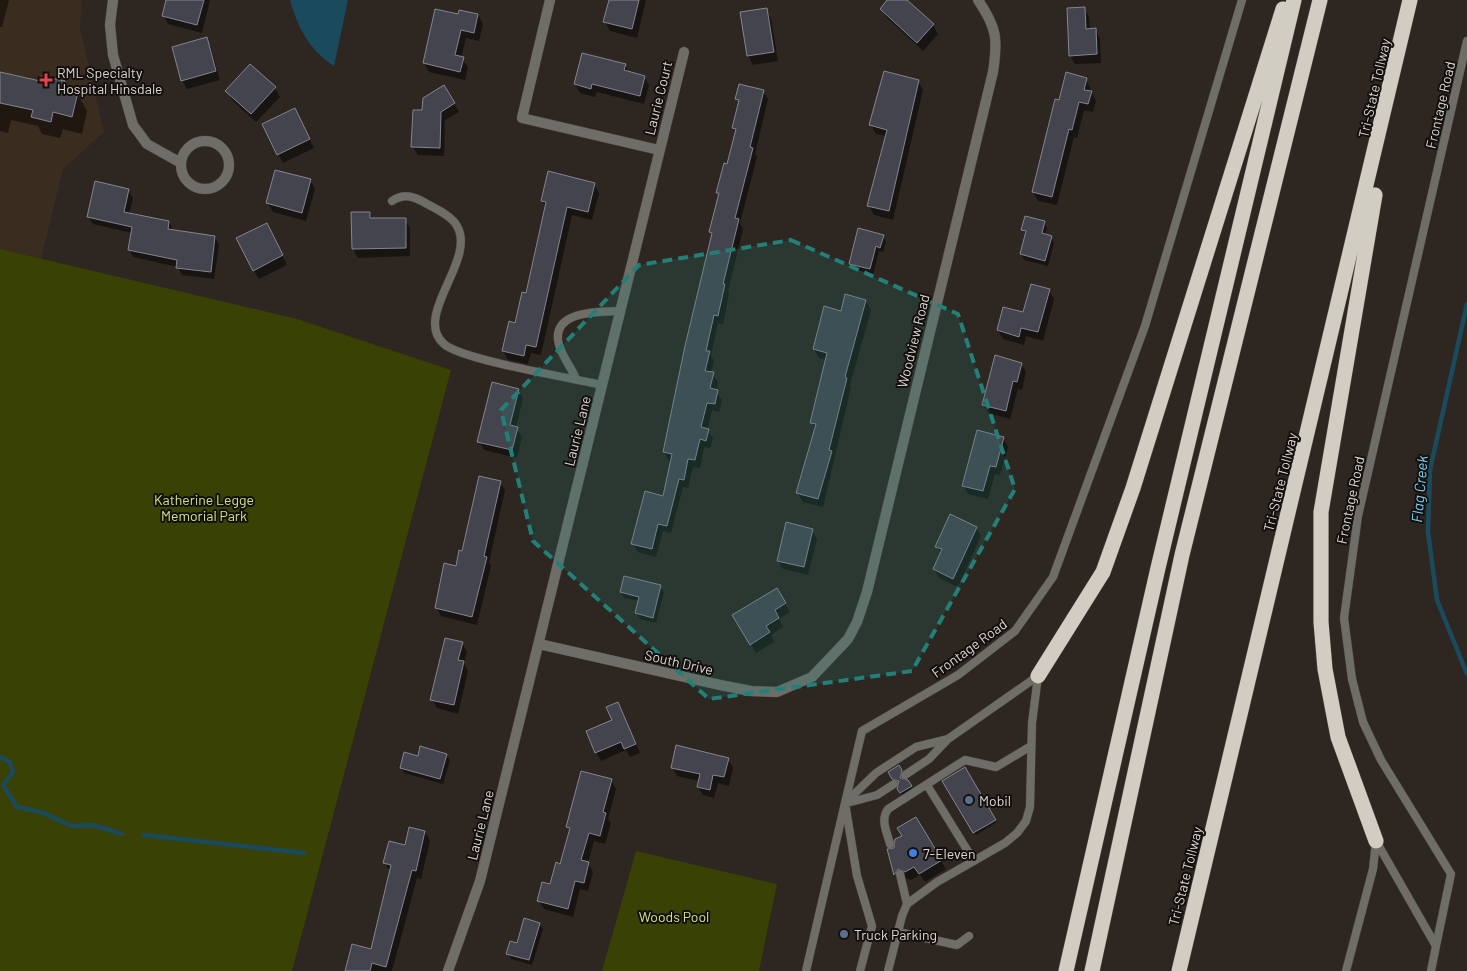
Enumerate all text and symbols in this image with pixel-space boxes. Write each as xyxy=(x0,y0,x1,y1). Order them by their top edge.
street label: Tri-State Tollway xyxy=(1354,36,1394,139)
street label: Laurie Court xyxy=(641,59,675,137)
street label: Frontage Road xyxy=(1422,60,1458,150)
place label: RML Specialty Hospital Hinsdale xyxy=(57,64,163,97)
marker: RML Specialty Hospital Hinsdale xyxy=(39,73,53,87)
street label: Woodview Road xyxy=(893,292,933,390)
street label: Laurie Lane xyxy=(560,394,594,468)
street label: Tri-State Tollway xyxy=(1259,430,1301,533)
water label: Flag Creek xyxy=(1407,454,1431,523)
street label: Frontage Road xyxy=(1332,455,1368,545)
park label: Katherine Legge Memorial Park xyxy=(154,491,254,524)
street label: Frontage Road xyxy=(928,615,1010,681)
street label: South Drive xyxy=(643,646,715,678)
street label: Laurie Lane xyxy=(463,788,497,862)
place label: Mobil xyxy=(979,792,1011,809)
marker: Mobil xyxy=(963,794,975,806)
street label: Tri-State Tollway xyxy=(1164,824,1206,927)
place label: 7-Eleven xyxy=(923,845,976,862)
marker: 7-Eleven xyxy=(907,847,919,859)
park label: Woods Pool xyxy=(639,908,709,925)
place label: Truck Parking xyxy=(854,926,937,943)
marker: Truck Parking xyxy=(838,928,850,940)

